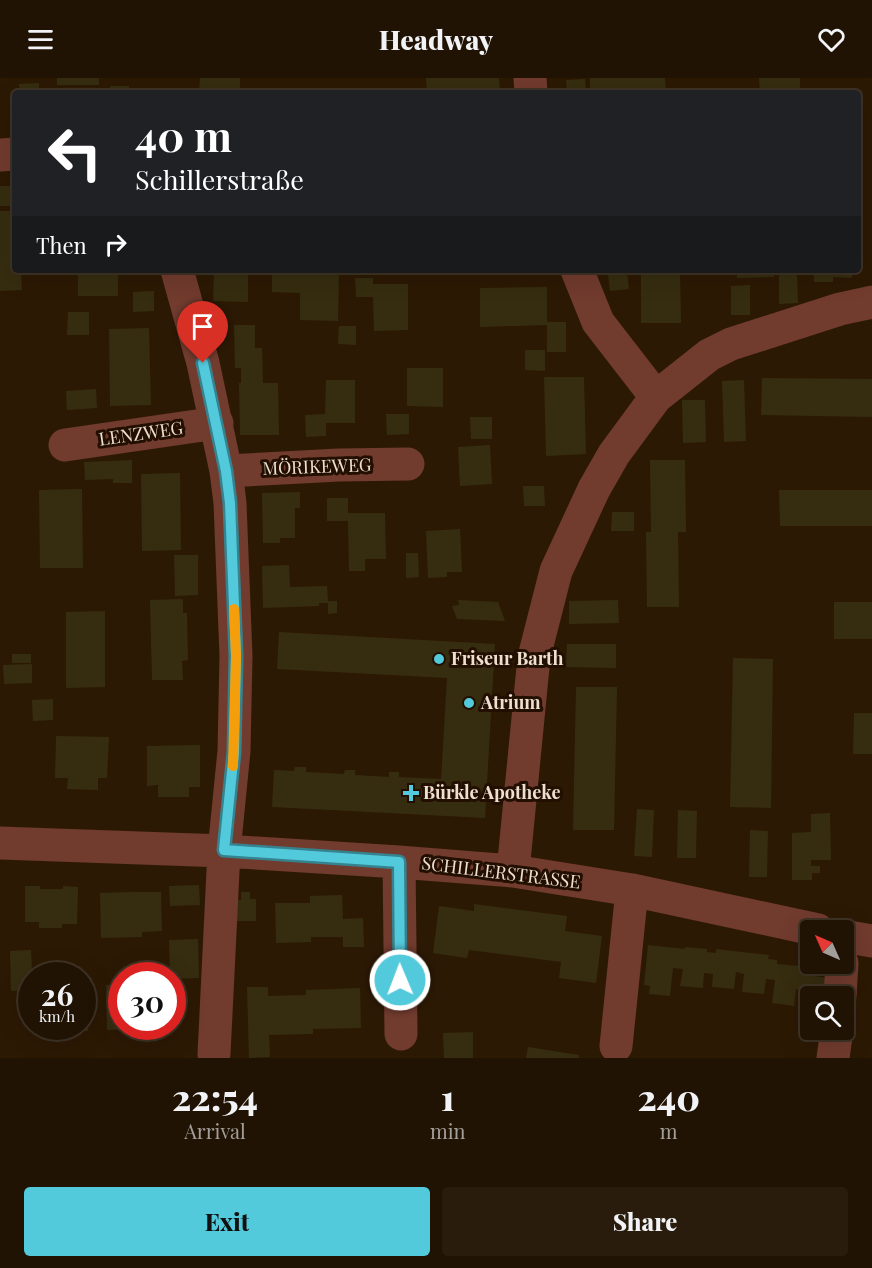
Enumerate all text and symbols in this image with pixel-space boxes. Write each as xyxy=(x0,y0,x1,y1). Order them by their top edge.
text: Headway xyxy=(379,21,493,57)
icon: menu xyxy=(24,23,57,56)
icon: heart xyxy=(815,23,848,56)
text: 40 m xyxy=(135,107,232,163)
icon: left xyxy=(36,114,114,192)
text: Schillerstraße xyxy=(135,161,304,197)
icon: right xyxy=(99,228,132,261)
text: Then xyxy=(36,230,87,260)
pin xyxy=(177,301,228,363)
icon: arrive xyxy=(186,310,219,343)
street label: LENZWEG xyxy=(97,415,185,451)
street label: MÖRIKEWEG xyxy=(262,452,372,480)
place label: Friseur Barth xyxy=(451,646,563,670)
marker: Friseur Barth xyxy=(432,652,446,666)
place label: Atrium xyxy=(480,690,541,714)
marker: Atrium xyxy=(462,696,476,710)
place label: Bürkle Apotheke xyxy=(423,780,561,804)
marker: Bürkle Apotheke xyxy=(404,786,418,800)
street label: SCHILLERSTRASSE xyxy=(420,850,582,894)
north arrow xyxy=(800,920,854,974)
map controls xyxy=(800,920,854,1040)
position arrow xyxy=(368,948,432,1012)
speed limit sign: 30 xyxy=(108,962,186,1040)
text: 26 xyxy=(41,974,73,1014)
button: search xyxy=(800,986,854,1040)
text: km/h xyxy=(39,1006,75,1026)
text: 22:54 xyxy=(172,1072,258,1120)
text: 1 xyxy=(441,1072,455,1120)
text: 240 xyxy=(637,1072,700,1120)
text: Arrival xyxy=(184,1117,246,1144)
text: min xyxy=(430,1117,465,1144)
text: m xyxy=(660,1117,678,1144)
button: Exit xyxy=(24,1187,430,1256)
button: Share xyxy=(442,1187,848,1256)

